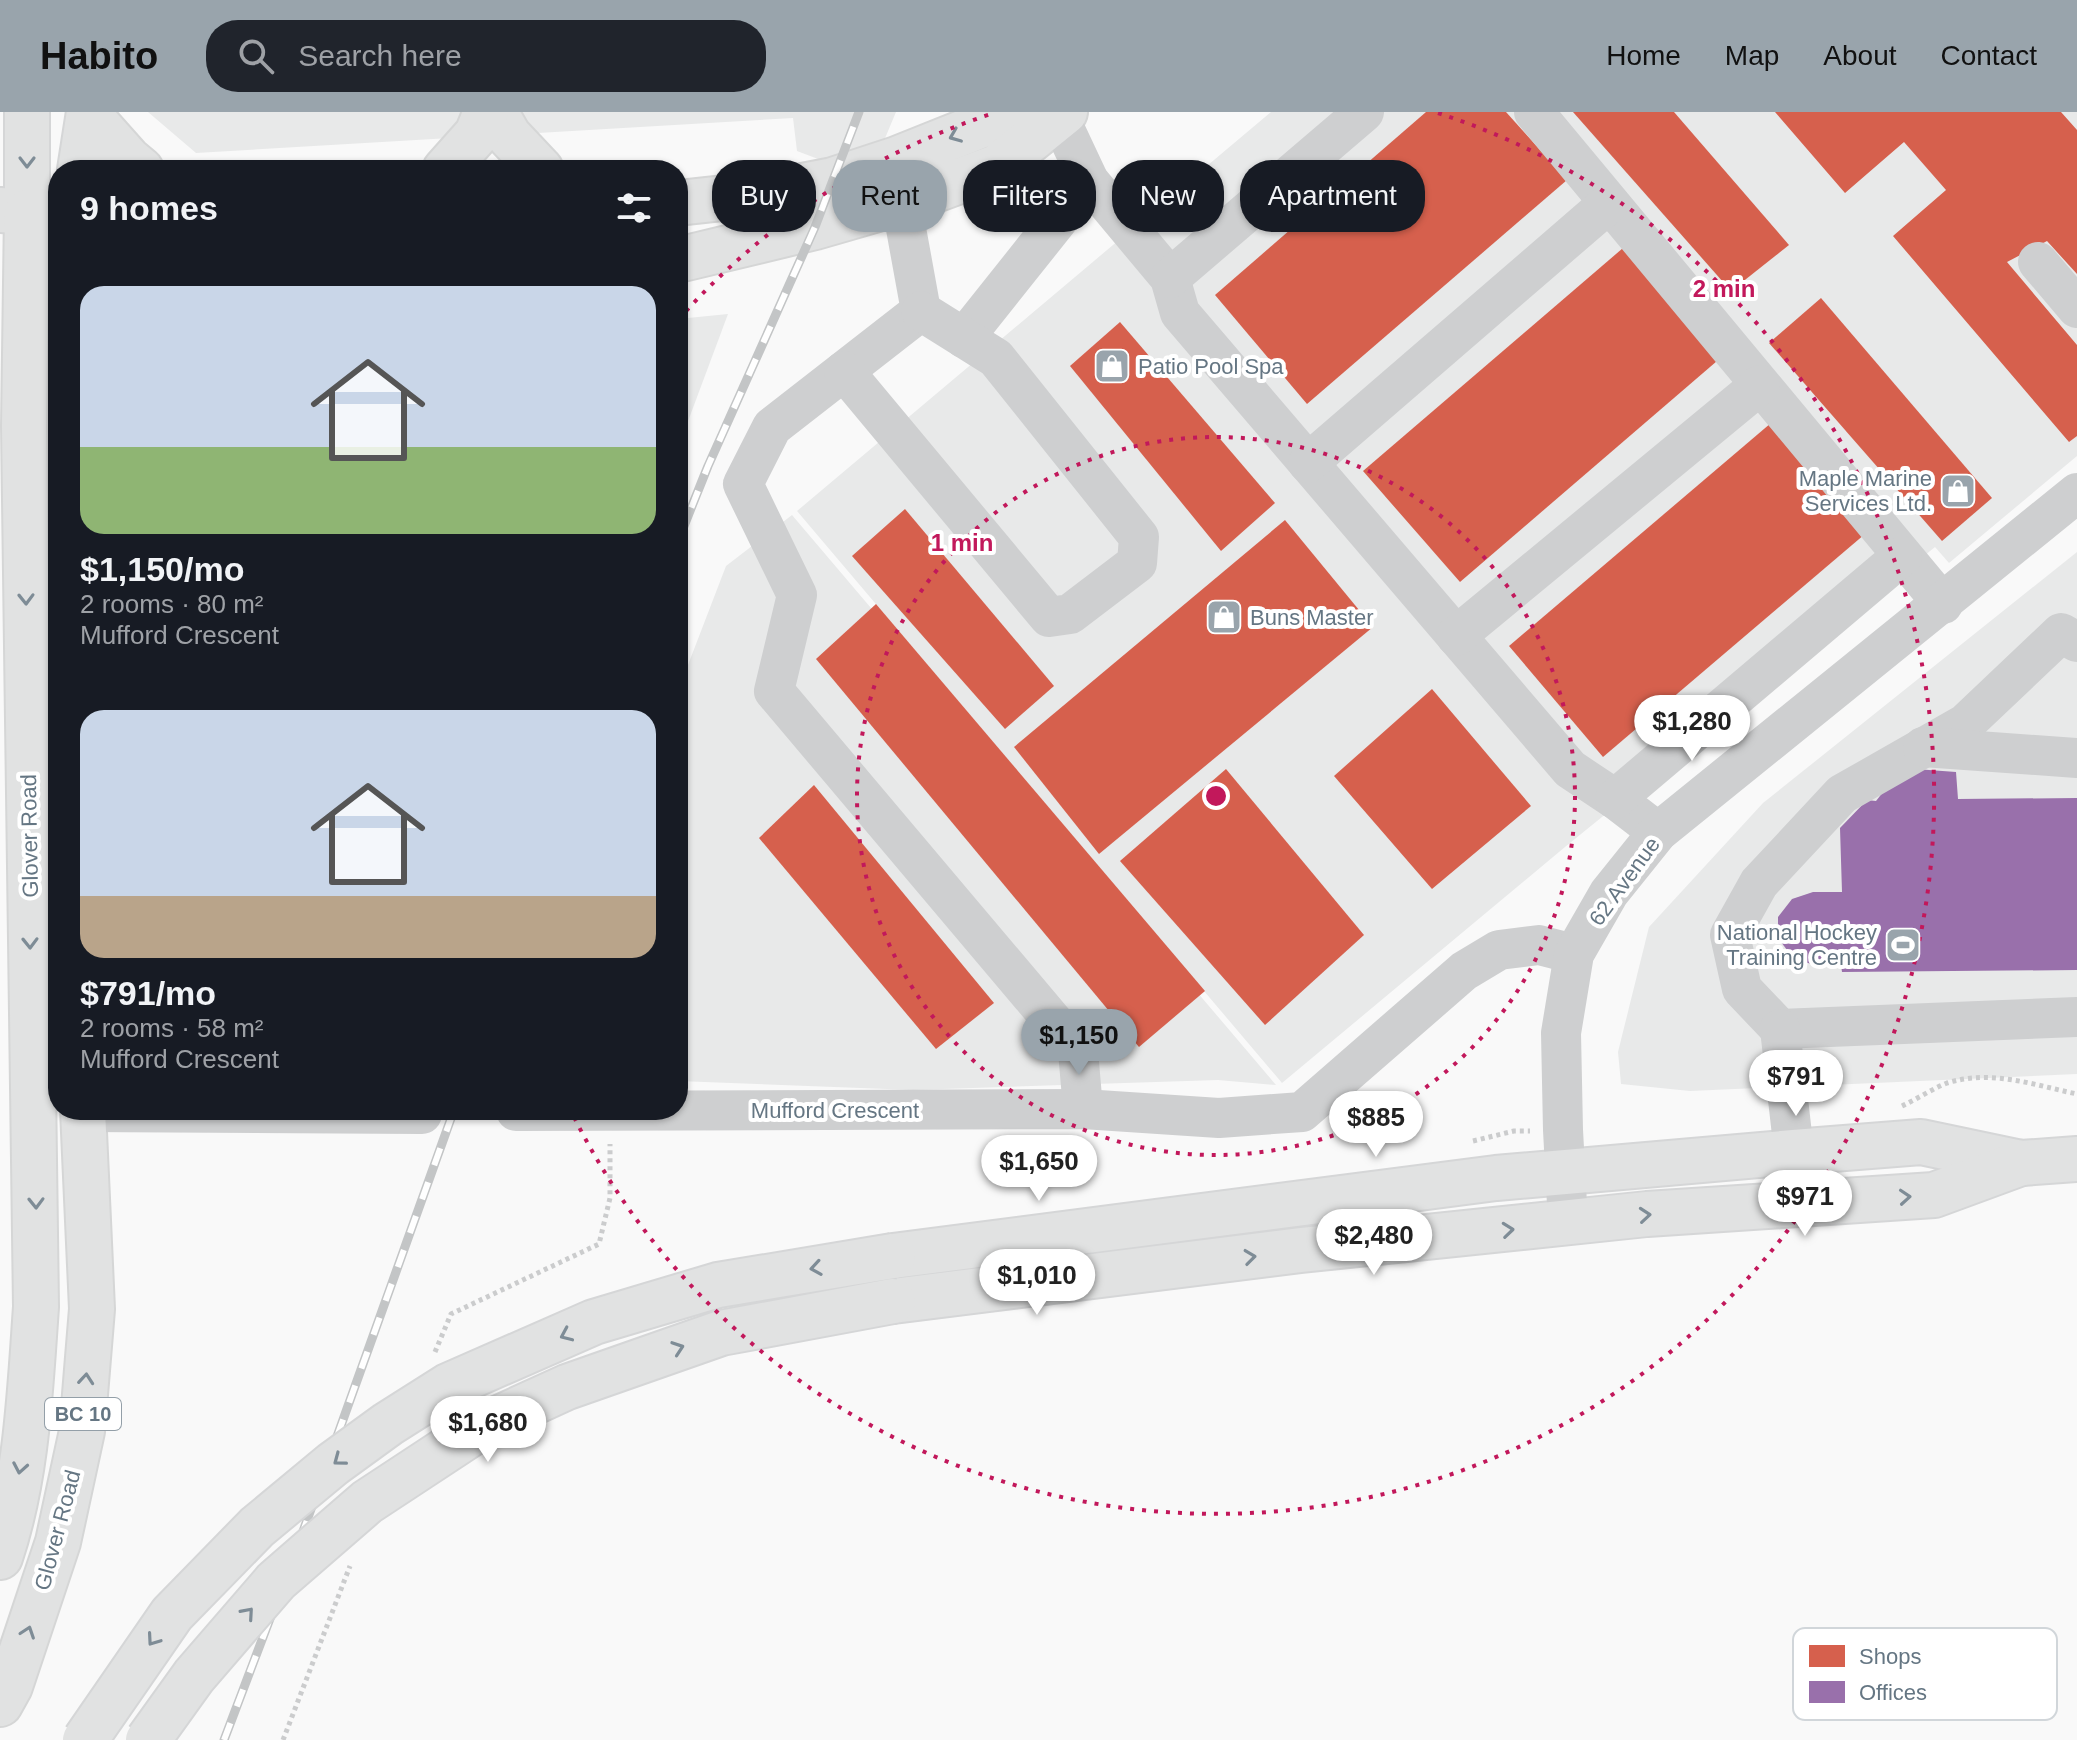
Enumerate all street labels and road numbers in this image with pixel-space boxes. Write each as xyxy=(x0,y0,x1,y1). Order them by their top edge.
street label: Glover Road xyxy=(16,774,43,898)
street label: 62 Avenue xyxy=(1584,832,1665,931)
street label: Mufford Crescent xyxy=(751,1098,919,1123)
road number: BC 10 xyxy=(45,1398,121,1430)
street label: Glover Road xyxy=(29,1467,86,1593)

